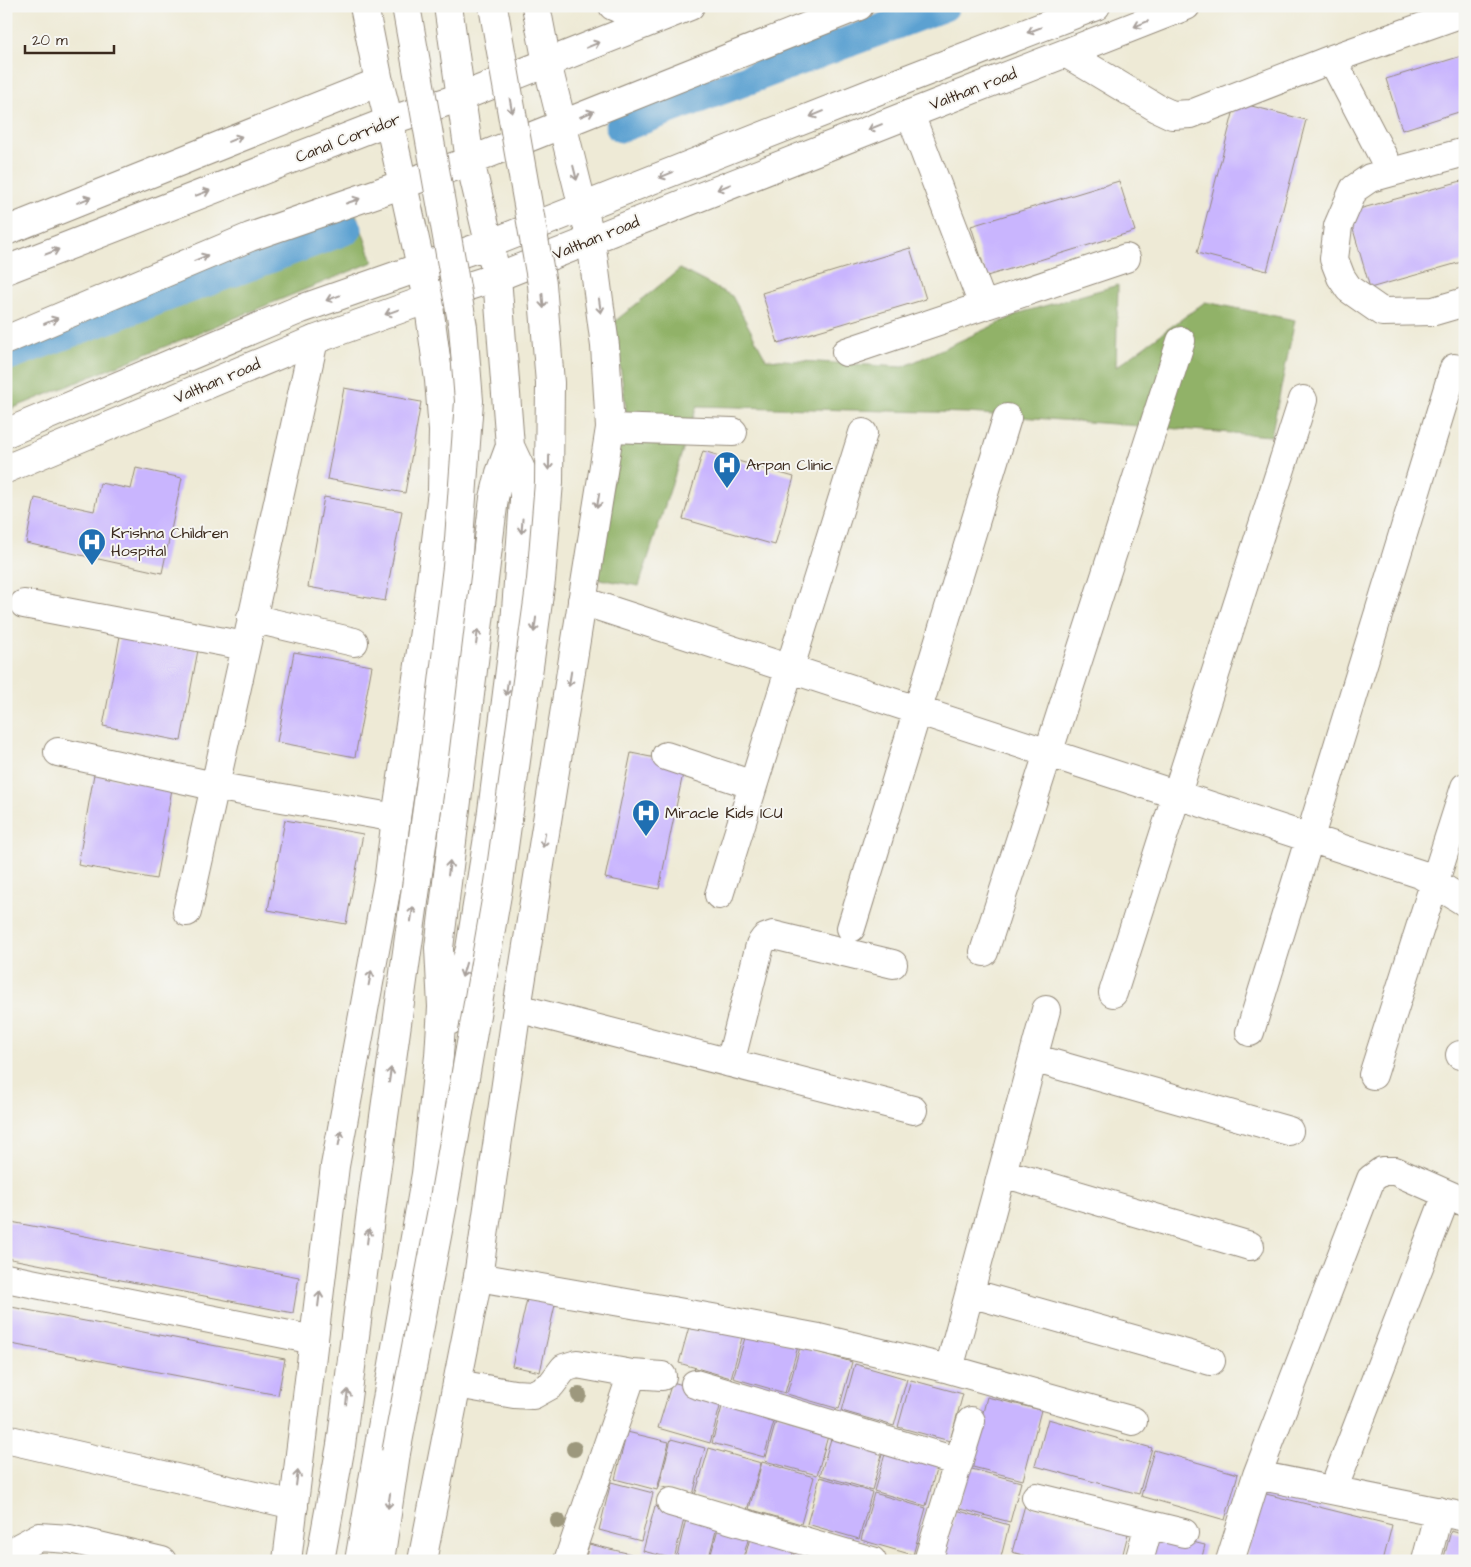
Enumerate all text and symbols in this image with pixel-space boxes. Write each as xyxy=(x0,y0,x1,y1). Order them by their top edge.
one-way arrow xyxy=(1134,20,1149,29)
scale bar xyxy=(25,22,114,54)
one-way arrow xyxy=(1027,26,1042,35)
text: 20 m xyxy=(32,30,68,51)
one-way arrow xyxy=(585,39,600,48)
street label: Valthan road xyxy=(926,62,1020,116)
one-way arrow xyxy=(506,98,516,114)
street label: Canal Corridor xyxy=(292,108,404,168)
one-way arrow xyxy=(580,109,595,118)
one-way arrow xyxy=(810,110,825,120)
one-way arrow xyxy=(868,123,883,132)
one-way arrow xyxy=(227,134,242,143)
one-way arrow xyxy=(571,165,580,181)
one-way arrow xyxy=(659,170,674,180)
one-way arrow xyxy=(717,183,732,192)
one-way arrow xyxy=(195,188,210,198)
one-way arrow xyxy=(76,194,91,204)
one-way arrow xyxy=(345,196,360,205)
street label: Valthan road xyxy=(549,211,643,265)
one-way arrow xyxy=(44,247,59,257)
one-way arrow xyxy=(193,253,208,263)
one-way arrow xyxy=(538,292,548,308)
one-way arrow xyxy=(326,294,342,303)
one-way arrow xyxy=(595,297,605,313)
one-way arrow xyxy=(385,308,400,317)
one-way arrow xyxy=(43,316,58,325)
street label: Valthan road xyxy=(170,353,264,409)
hospital icon: Arpan Clinic xyxy=(712,450,742,489)
one-way arrow xyxy=(544,454,554,471)
place label: Arpan Clinic xyxy=(746,454,833,476)
one-way arrow xyxy=(593,493,603,509)
one-way arrow xyxy=(517,518,527,534)
place label: Krishna Children Hospital xyxy=(111,522,228,562)
hospital icon: Krishna Children Hospital xyxy=(77,527,107,566)
one-way arrow xyxy=(530,616,540,632)
one-way arrow xyxy=(472,630,482,646)
one-way arrow xyxy=(564,671,574,687)
one-way arrow xyxy=(502,680,512,696)
hospital icon: Miracle Kids ICU xyxy=(631,798,661,837)
place label: Miracle Kids ICU xyxy=(665,802,783,824)
one-way arrow xyxy=(539,831,549,847)
one-way arrow xyxy=(444,860,454,876)
one-way arrow xyxy=(408,906,418,922)
one-way arrow xyxy=(459,961,469,977)
one-way arrow xyxy=(365,971,375,987)
one-way arrow xyxy=(385,1067,395,1083)
one-way arrow xyxy=(335,1130,345,1146)
one-way arrow xyxy=(363,1228,373,1244)
one-way arrow xyxy=(314,1291,324,1307)
one-way arrow xyxy=(342,1389,352,1405)
one-way arrow xyxy=(292,1470,302,1486)
one-way arrow xyxy=(383,1493,393,1509)

